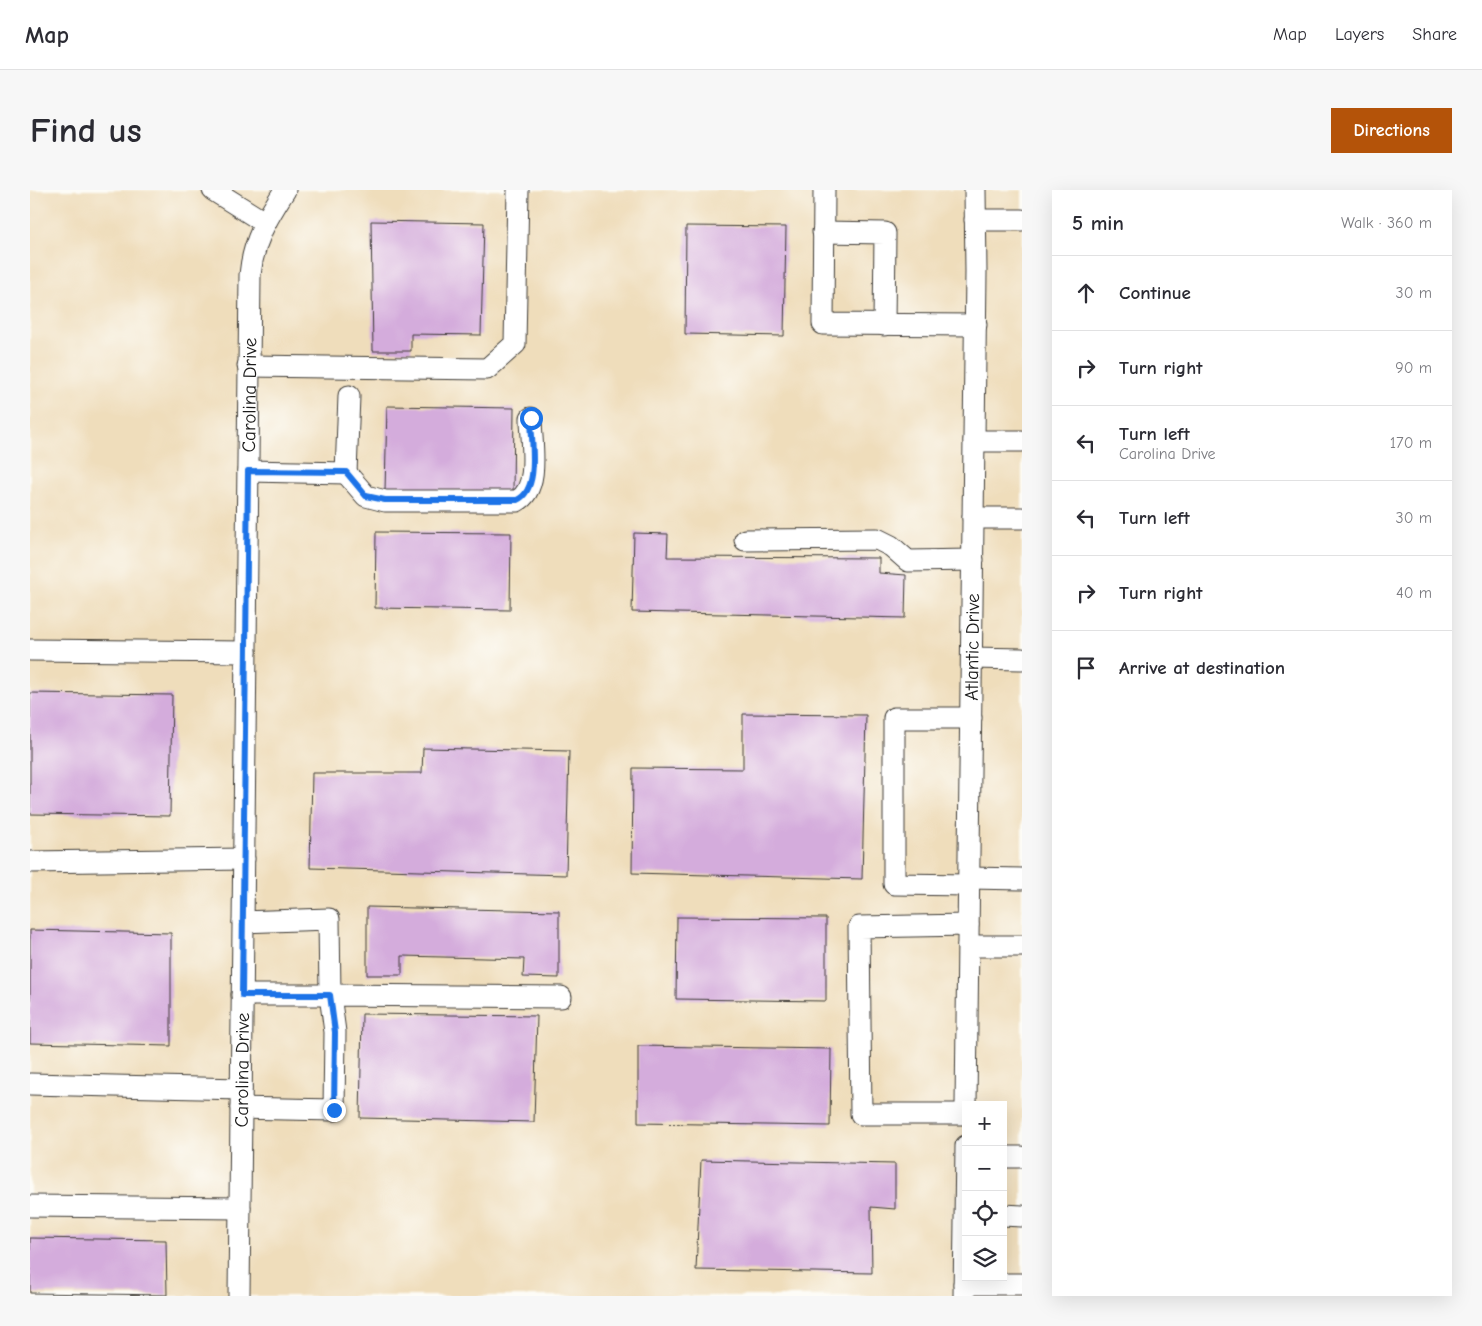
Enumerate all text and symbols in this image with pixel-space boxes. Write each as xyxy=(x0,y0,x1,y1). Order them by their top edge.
text: Map xyxy=(25,21,69,49)
text: Map xyxy=(1273,24,1307,45)
text: Layers xyxy=(1335,24,1384,45)
text: Share xyxy=(1412,24,1457,45)
button: Directions xyxy=(1331,108,1452,153)
text: Find us xyxy=(30,110,142,151)
text: 5 min xyxy=(1072,211,1124,235)
text: Walk · 360 m xyxy=(1341,214,1432,232)
icon: ahead xyxy=(1072,279,1100,307)
text: Continue xyxy=(1119,282,1191,304)
text: 30 m xyxy=(1396,284,1432,302)
street label: Carolina Drive xyxy=(238,338,261,453)
icon: right xyxy=(1072,354,1100,382)
text: Turn right xyxy=(1119,357,1203,379)
text: 90 m xyxy=(1395,359,1432,377)
route start xyxy=(520,407,543,430)
text: Turn left xyxy=(1119,423,1190,445)
icon: left xyxy=(1072,429,1100,457)
text: 170 m xyxy=(1390,434,1432,452)
text: Carolina Drive xyxy=(1119,445,1216,463)
icon: left xyxy=(1072,504,1100,532)
text: Turn left xyxy=(1119,507,1190,529)
text: 30 m xyxy=(1396,509,1432,527)
icon: right xyxy=(1072,579,1100,607)
text: Turn right xyxy=(1119,582,1203,604)
text: 40 m xyxy=(1396,584,1432,602)
street label: Atlantic Drive xyxy=(961,593,984,701)
icon: arrive xyxy=(1072,654,1100,682)
text: Arrive at destination xyxy=(1119,657,1285,679)
street label: Carolina Drive xyxy=(231,1012,254,1128)
route end xyxy=(323,1099,346,1122)
map controls xyxy=(962,1101,1007,1281)
button: + xyxy=(962,1101,1007,1146)
button: − xyxy=(962,1146,1007,1191)
button: locate xyxy=(962,1191,1007,1236)
button: layers xyxy=(962,1236,1007,1281)

